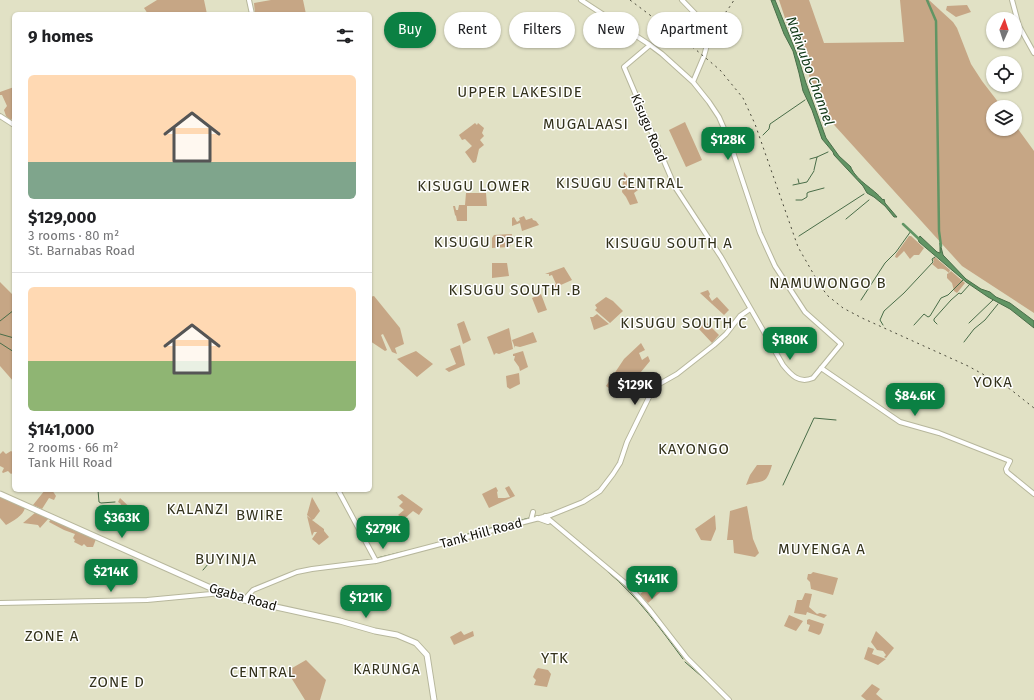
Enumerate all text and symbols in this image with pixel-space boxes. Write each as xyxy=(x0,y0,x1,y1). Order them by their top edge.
chip: Buy xyxy=(384,12,436,48)
chip: Rent xyxy=(444,12,501,48)
chip: Filters xyxy=(509,12,575,48)
chip: New xyxy=(583,12,639,48)
chip: Apartment xyxy=(647,12,742,48)
north arrow xyxy=(986,12,1022,48)
map controls xyxy=(986,12,1022,136)
water label: Nakivubo Channel xyxy=(782,14,838,128)
icon: filters xyxy=(334,25,356,47)
text: 9 homes xyxy=(28,26,93,47)
button: locate xyxy=(986,56,1022,92)
district label: UPPER LAKESIDE xyxy=(457,83,583,101)
street label: Kisugu Road xyxy=(628,92,670,164)
button: layers xyxy=(986,100,1022,136)
icon: home xyxy=(156,101,228,173)
district label: MUGALAASI xyxy=(543,115,629,133)
pin: $128K xyxy=(700,127,756,161)
text: $128K xyxy=(710,132,746,147)
district label: KISUGU CENTRAL xyxy=(556,174,684,192)
district label: KISUGU LOWER xyxy=(417,177,531,195)
text: $129,000 xyxy=(28,207,96,228)
text: 3 rooms · 80 m² xyxy=(28,228,119,243)
district label: KISUGU PPER xyxy=(434,233,534,251)
district label: KISUGU SOUTH A xyxy=(605,234,733,252)
text: St. Barnabas Road xyxy=(28,243,135,258)
district label: NAMUWONGO B xyxy=(769,274,887,292)
district label: KISUGU SOUTH .B xyxy=(449,281,581,299)
icon: home xyxy=(156,313,228,385)
district label: KISUGU SOUTH C xyxy=(620,314,748,332)
pin: $180K xyxy=(762,327,818,361)
text: $180K xyxy=(772,332,808,347)
pin: $129K xyxy=(607,372,663,406)
district label: YOKA xyxy=(973,373,1013,391)
text: $129K xyxy=(618,377,652,392)
pin: $84.6K xyxy=(882,383,948,417)
text: $84.6K xyxy=(895,388,935,403)
text: $141,000 xyxy=(28,419,95,440)
text: 2 rooms · 66 m² xyxy=(28,440,119,455)
district label: KAYONGO xyxy=(658,440,730,458)
text: Tank Hill Road xyxy=(28,455,112,470)
district label: KALANZI xyxy=(167,500,230,518)
pin: $363K xyxy=(94,505,150,539)
district label: BWIRE xyxy=(236,506,284,524)
text: $363K xyxy=(104,510,140,525)
street label: Tank Hill Road xyxy=(438,515,524,551)
pin: $279K xyxy=(355,516,411,550)
text: $279K xyxy=(365,521,401,536)
district label: MUYENGA A xyxy=(778,540,866,558)
district label: BUYINJA xyxy=(195,550,257,568)
pin: $214K xyxy=(83,559,139,593)
text: $214K xyxy=(93,564,129,579)
pin: $141K xyxy=(624,566,680,600)
text: $141K xyxy=(635,571,669,586)
street label: Ggaba Road xyxy=(207,580,279,614)
pin: $121K xyxy=(338,585,394,619)
text: $121K xyxy=(349,590,383,605)
district label: ZONE A xyxy=(25,627,79,645)
district label: YTK xyxy=(541,649,569,667)
district label: KARUNGA xyxy=(353,661,421,678)
district label: CENTRAL xyxy=(230,663,296,681)
district label: ZONE D xyxy=(89,673,145,691)

